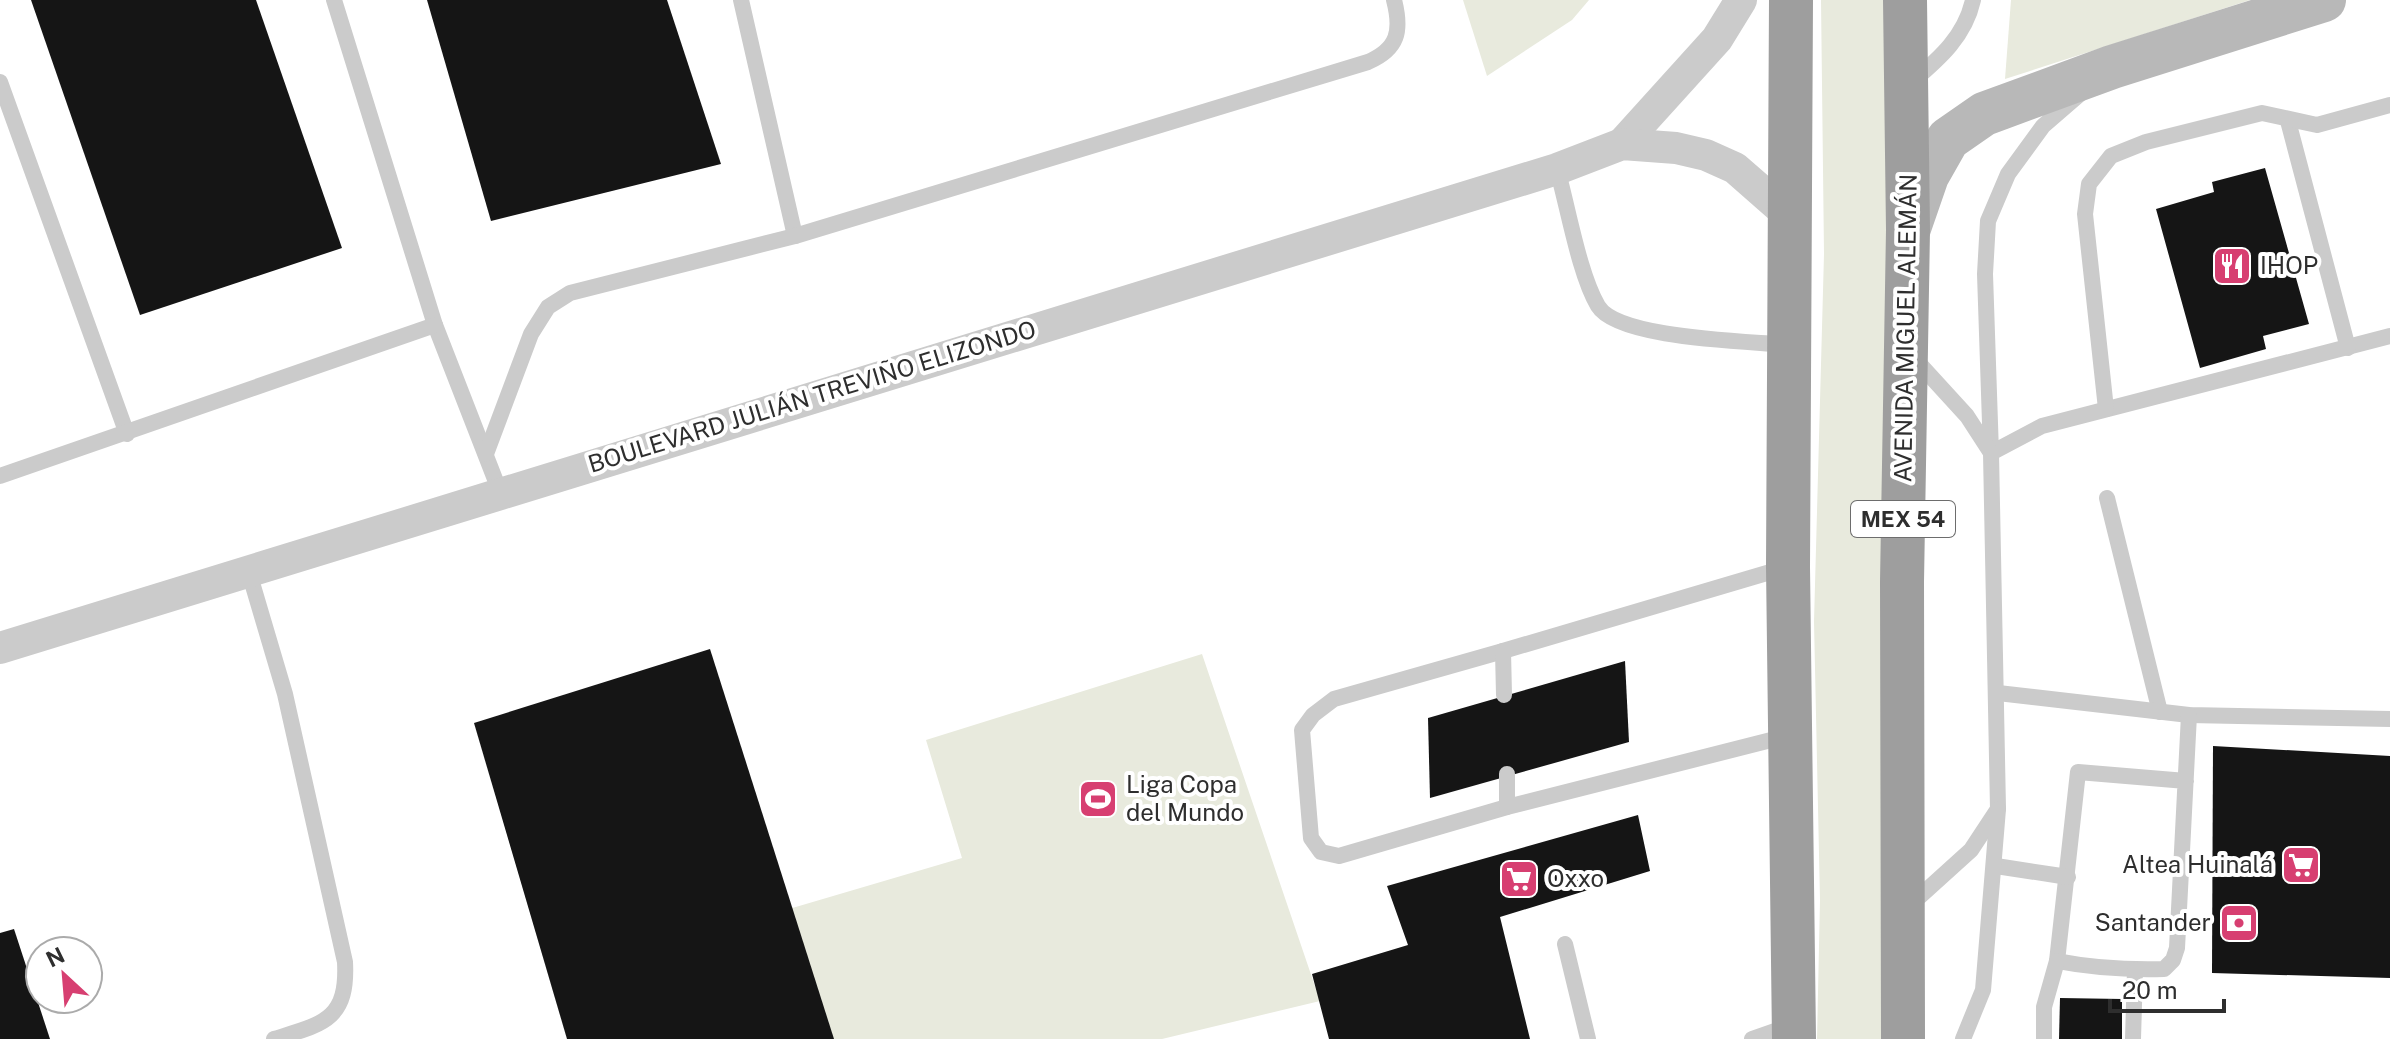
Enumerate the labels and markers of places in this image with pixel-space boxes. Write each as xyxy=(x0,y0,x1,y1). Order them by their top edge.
restaurant icon: IHOP xyxy=(2211,245,2253,287)
place label: IHOP xyxy=(2260,251,2318,279)
place label: Liga Copa del Mundo xyxy=(1126,770,1244,826)
sports icon: Liga Copa del Mundo xyxy=(1077,778,1119,820)
supermarket icon: Altea Huinalá xyxy=(2280,844,2322,886)
place label: Altea Huinalá xyxy=(2122,850,2273,878)
supermarket icon: Oxxo xyxy=(1498,858,1540,900)
place label: Oxxo xyxy=(1547,864,1604,892)
bank icon: Santander xyxy=(2218,902,2260,944)
place label: Santander xyxy=(2095,908,2211,936)

